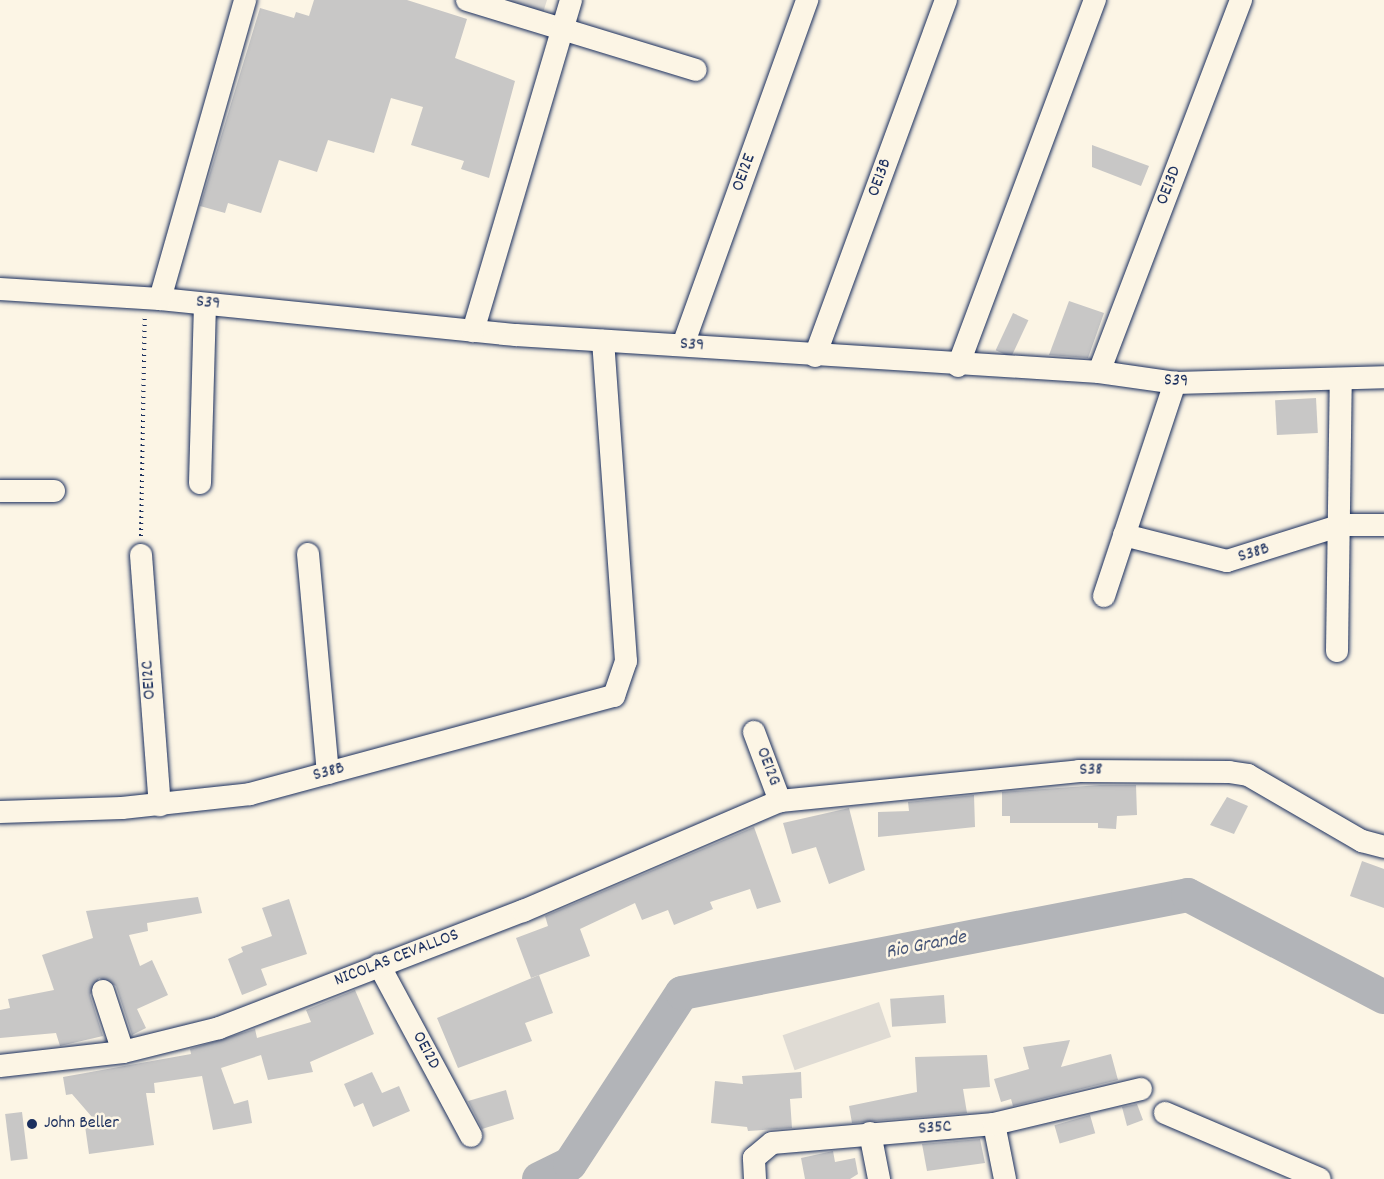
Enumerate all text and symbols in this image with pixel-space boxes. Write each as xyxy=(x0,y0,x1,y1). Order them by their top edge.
street label: OE12E xyxy=(728,151,762,195)
street label: OE13B xyxy=(864,156,898,200)
street label: OE13D xyxy=(1153,164,1187,208)
street label: S39 xyxy=(195,292,221,316)
street label: S39 xyxy=(679,334,705,358)
street label: S39 xyxy=(1163,371,1189,393)
street label: S38B xyxy=(1236,539,1272,569)
street label: OE12C xyxy=(138,660,162,700)
street label: OE12G xyxy=(750,745,784,789)
street label: S38B xyxy=(311,758,347,788)
street label: S38 xyxy=(1079,760,1103,782)
street label: NICOLAS CEVALLOS xyxy=(332,925,462,993)
water label: Rio Grande xyxy=(884,926,968,966)
street label: OE12D xyxy=(406,1028,444,1074)
place label: John Beller xyxy=(44,1113,119,1135)
marker: John Beller xyxy=(25,1117,39,1131)
street label: S35C xyxy=(918,1117,952,1141)

